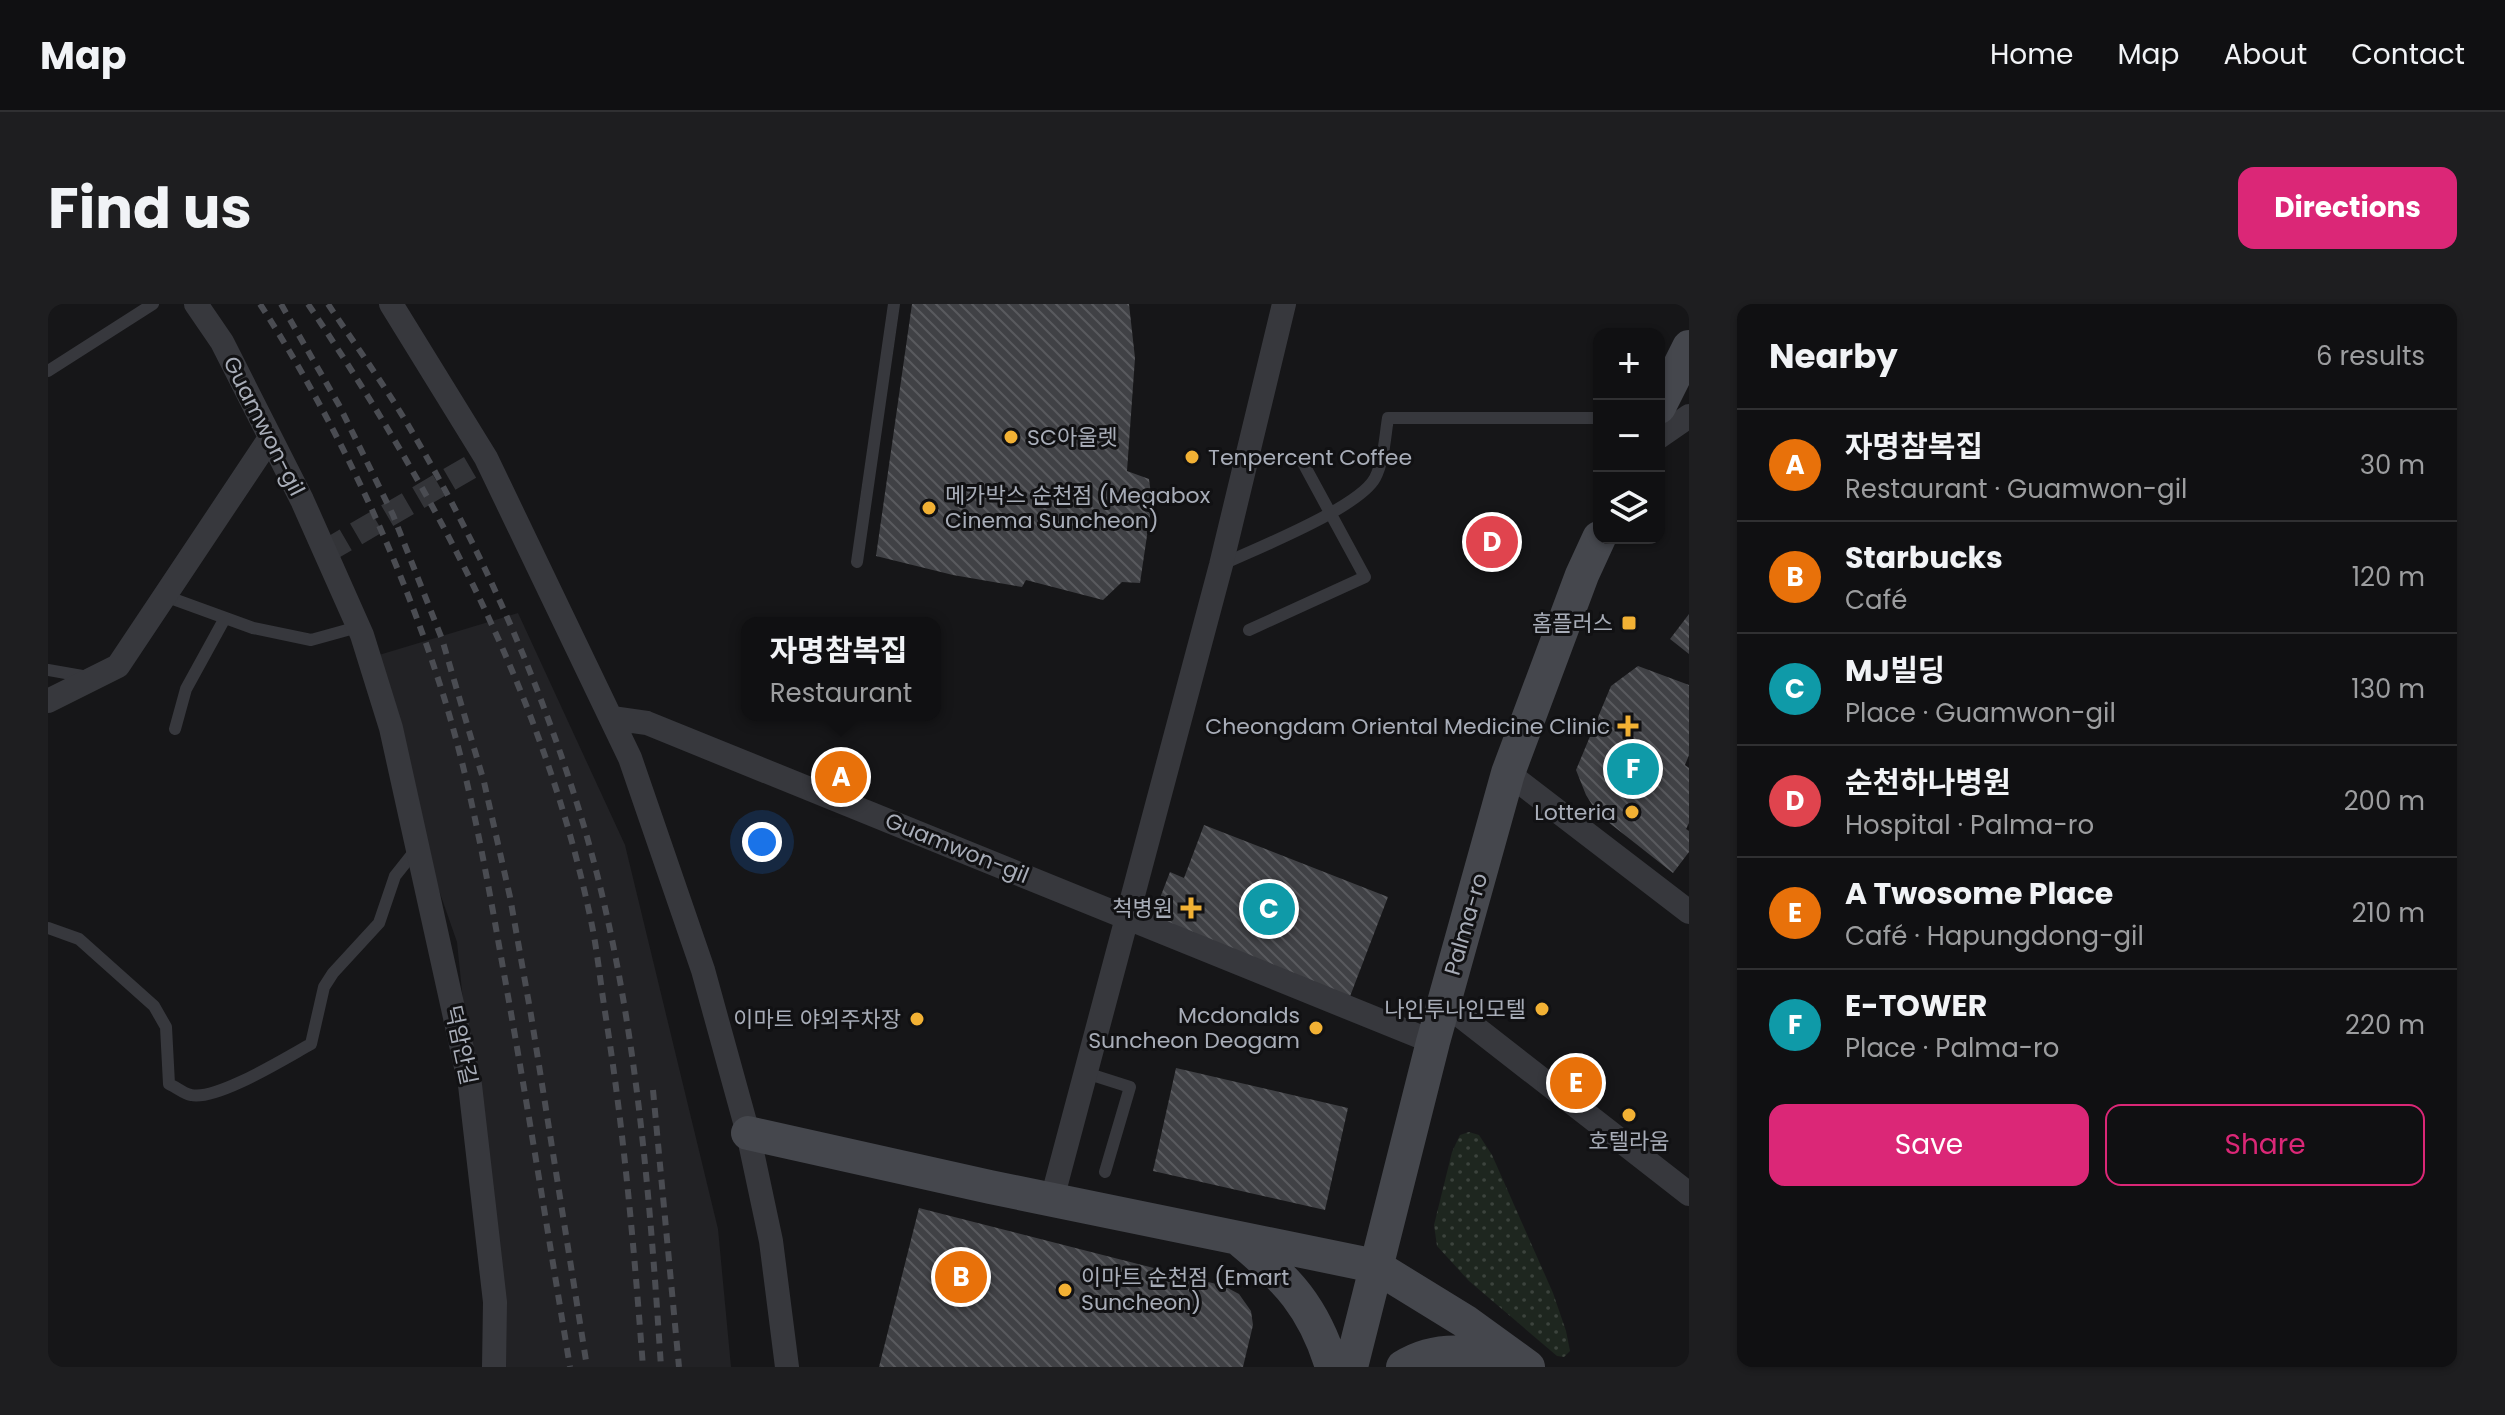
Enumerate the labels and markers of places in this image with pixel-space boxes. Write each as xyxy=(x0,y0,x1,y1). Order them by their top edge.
place label: SC아울렛 xyxy=(1027,422,1118,453)
marker: SC아울렛 xyxy=(1002,428,1020,446)
place label: Tenpercent Coffee xyxy=(1208,442,1412,473)
marker: Tenpercent Coffee xyxy=(1183,448,1201,466)
place label: 메가박스 순천점 (Megabox Cinema Suncheon) xyxy=(945,480,1211,536)
marker: 메가박스 순천점 (Megabox Cinema Suncheon) xyxy=(920,499,938,517)
pin: D xyxy=(1466,512,1518,572)
place label: 홈플러스 xyxy=(1532,608,1613,639)
marker: 홈플러스 xyxy=(1620,614,1638,632)
place label: Cheongdam Oriental Medicine Clinic xyxy=(1205,711,1610,742)
marker: Cheongdam Oriental Medicine Clinic xyxy=(1617,715,1639,737)
pin: F xyxy=(1607,739,1659,799)
pin: A xyxy=(815,747,867,807)
place label: Lotteria xyxy=(1534,797,1616,828)
marker: Lotteria xyxy=(1623,803,1641,821)
pin: C xyxy=(1243,879,1295,939)
place label: 척병원 xyxy=(1112,893,1173,924)
marker: 척병원 xyxy=(1180,897,1202,919)
place label: 나인투나인모텔 xyxy=(1384,994,1526,1025)
place label: Mcdonalds Suncheon Deogam xyxy=(1088,1000,1300,1056)
marker: 나인투나인모텔 xyxy=(1533,1000,1551,1018)
place label: 이마트 야외주차장 xyxy=(733,1004,901,1035)
marker: 이마트 야외주차장 xyxy=(908,1010,926,1028)
marker: Mcdonalds Suncheon Deogam xyxy=(1307,1019,1325,1037)
pin: E xyxy=(1550,1053,1602,1113)
marker: 호텔라움 xyxy=(1620,1106,1638,1124)
place label: 호텔라움 xyxy=(1589,1126,1669,1157)
pin: B xyxy=(935,1247,987,1307)
place label: 이마트 순천점 (Emart Suncheon) xyxy=(1081,1262,1289,1318)
marker: 이마트 순천점 (Emart Suncheon) xyxy=(1056,1281,1074,1299)

